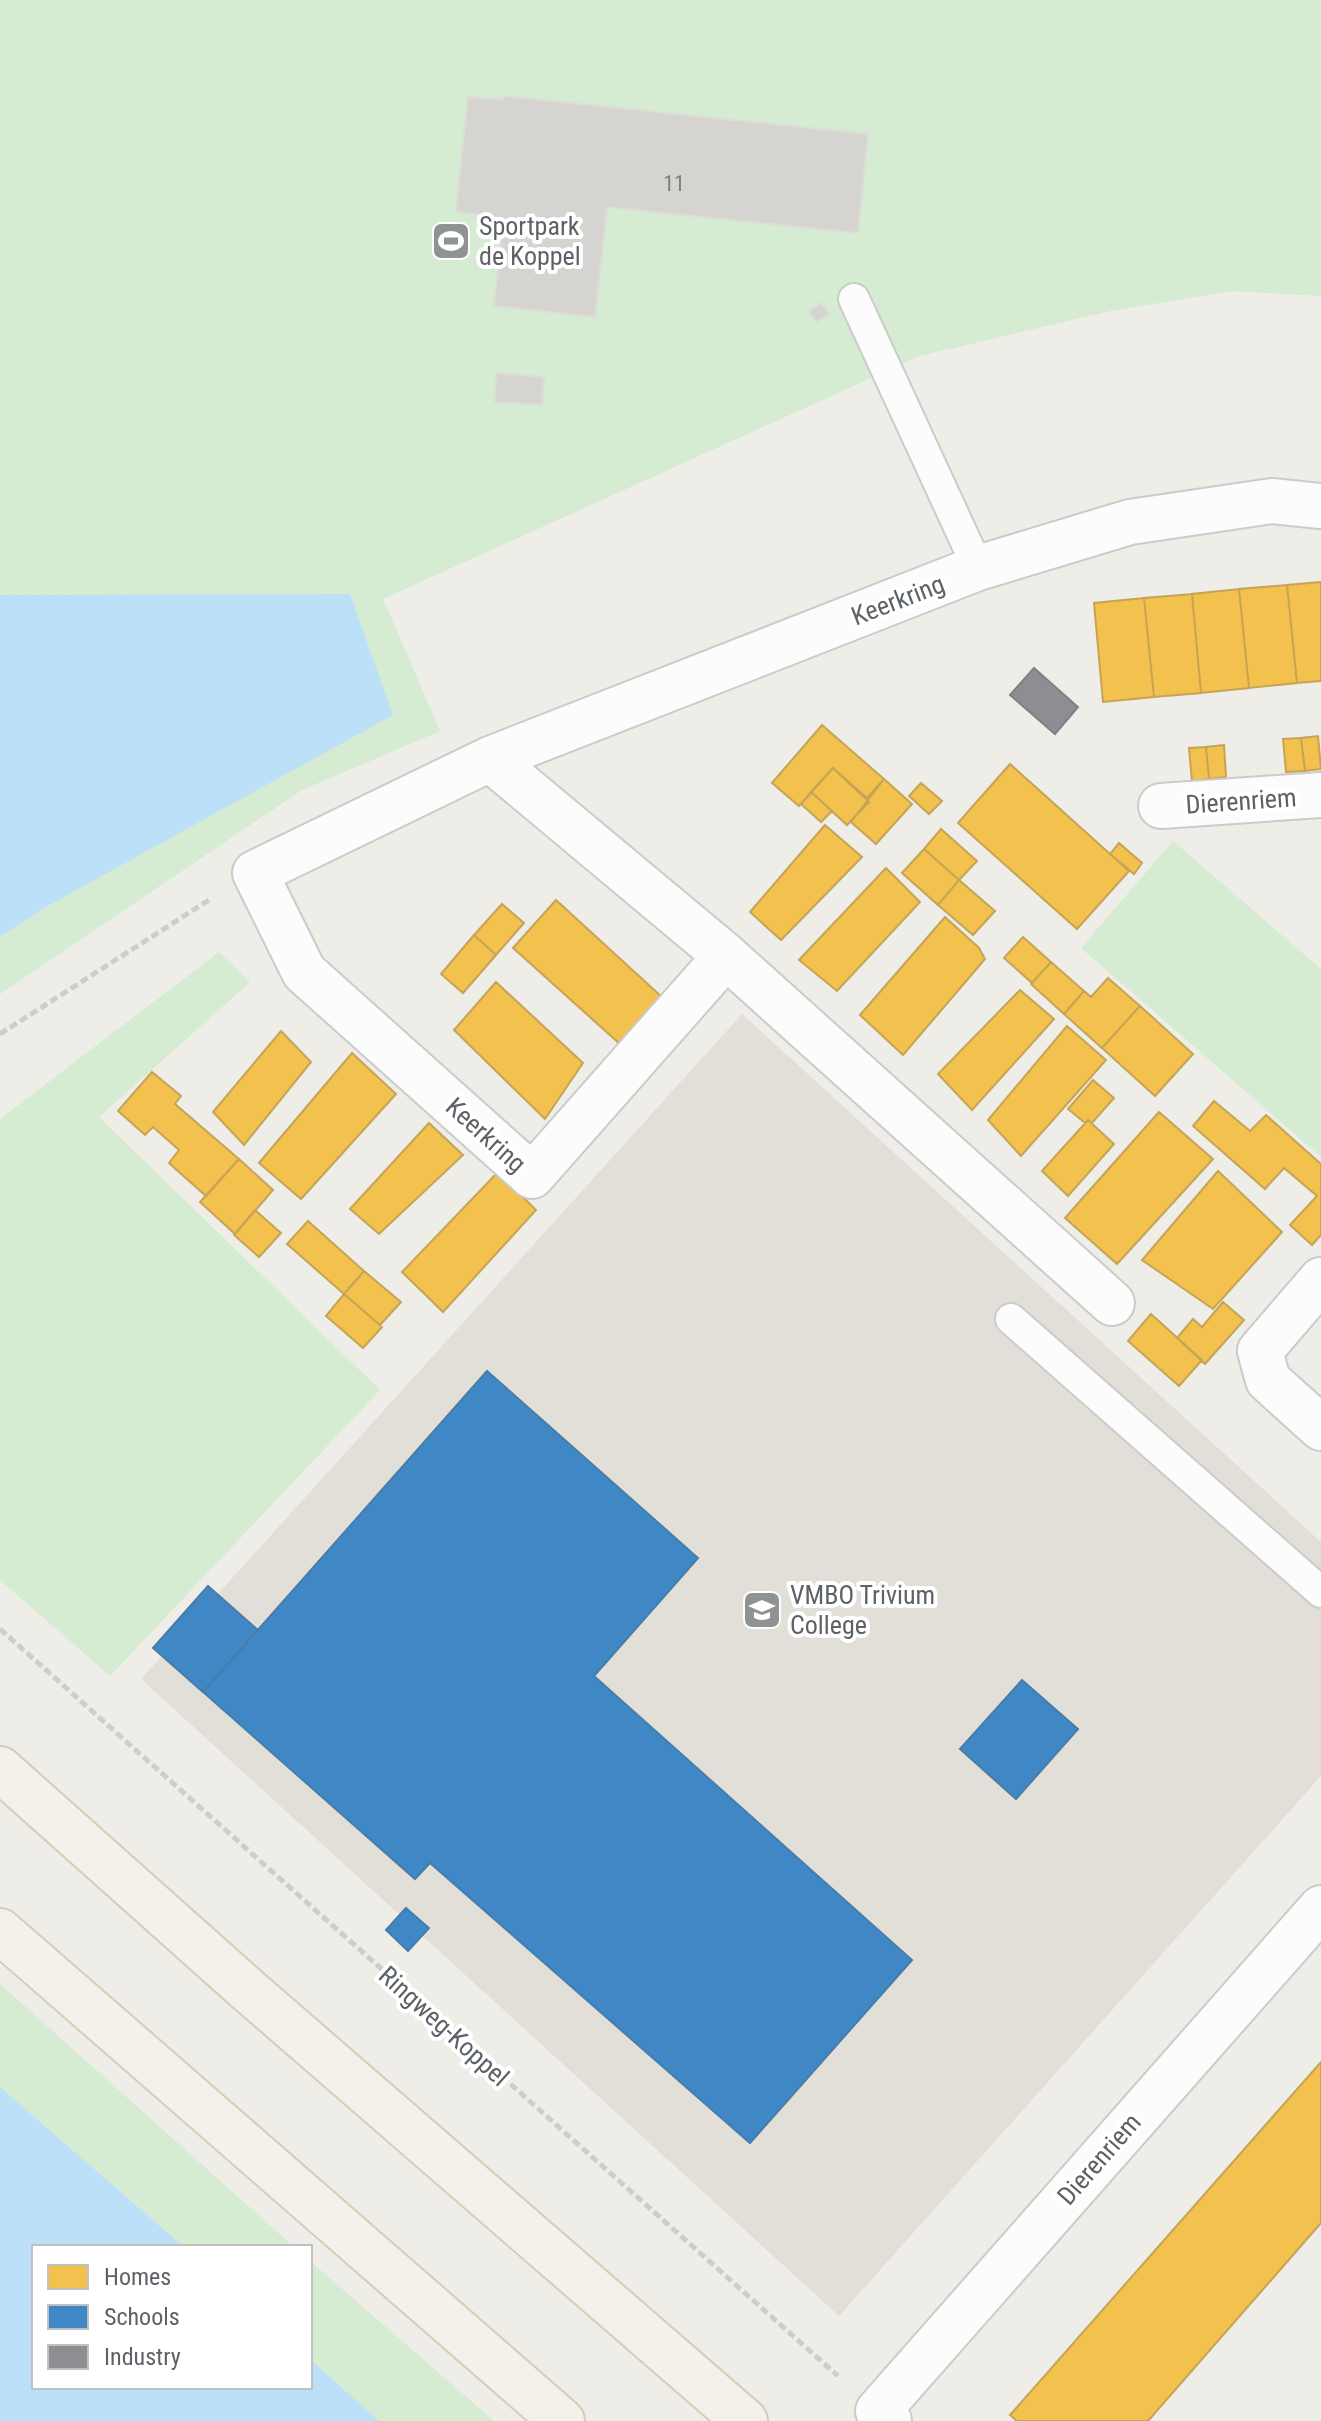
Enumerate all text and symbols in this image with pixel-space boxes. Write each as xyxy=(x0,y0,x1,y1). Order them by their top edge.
house number: 11 xyxy=(663,171,685,196)
place label: Sportpark de Koppel xyxy=(479,211,581,271)
sports icon: Sportpark de Koppel xyxy=(430,220,472,262)
street label: Keerkring xyxy=(847,569,949,631)
street label: Dierenriem xyxy=(1185,782,1297,820)
street label: Keerkring xyxy=(440,1091,532,1179)
place label: VMBO Trivium College xyxy=(790,1580,935,1640)
school or university icon: VMBO Trivium College xyxy=(741,1589,783,1631)
street label: Ringweg-Koppel xyxy=(373,1960,515,2092)
street label: Dierenriem xyxy=(1051,2107,1147,2211)
legend xyxy=(32,2245,312,2389)
text: Homes xyxy=(104,2263,171,2291)
text: Schools xyxy=(104,2303,180,2331)
text: Industry xyxy=(104,2343,181,2371)

